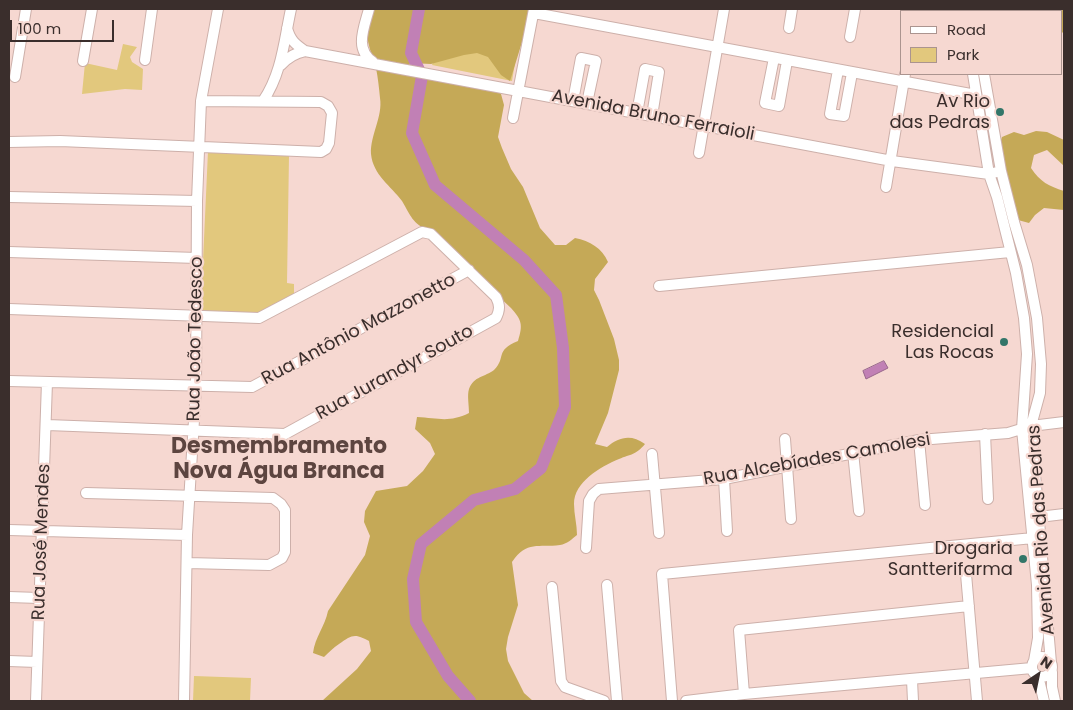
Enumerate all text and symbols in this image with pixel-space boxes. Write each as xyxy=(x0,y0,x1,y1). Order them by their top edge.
scale bar xyxy=(12,10,116,42)
legend xyxy=(900,10,1063,75)
text: 100 m xyxy=(18,18,61,39)
text: Road xyxy=(947,19,986,40)
text: Park xyxy=(947,44,979,65)
street label: Avenida Bruno Ferraioli xyxy=(550,86,756,146)
place label: Av Rio das Pedras xyxy=(889,91,990,134)
marker: Av Rio das Pedras xyxy=(994,106,1006,118)
street label: Rua João Tedesco xyxy=(184,256,208,422)
street label: Rua Antônio Mazzonetto xyxy=(258,270,460,390)
street label: Rua Jurandyr Souto xyxy=(313,321,477,425)
place label: Residencial Las Rocas xyxy=(891,321,994,364)
marker: Residencial Las Rocas xyxy=(998,336,1010,348)
street label: Avenida Rio das Pedras xyxy=(1024,424,1060,636)
street label: Rua Alcebíades Camolesi xyxy=(702,429,932,491)
district label: Desmembramento Nova Água Branca xyxy=(171,434,387,486)
street label: Rua José Mendes xyxy=(28,463,56,621)
place label: Drogaria Santterifarma xyxy=(888,538,1013,580)
marker: Drogaria Santterifarma xyxy=(1017,553,1029,565)
north arrow xyxy=(1013,650,1063,700)
text: N xyxy=(1036,651,1056,674)

